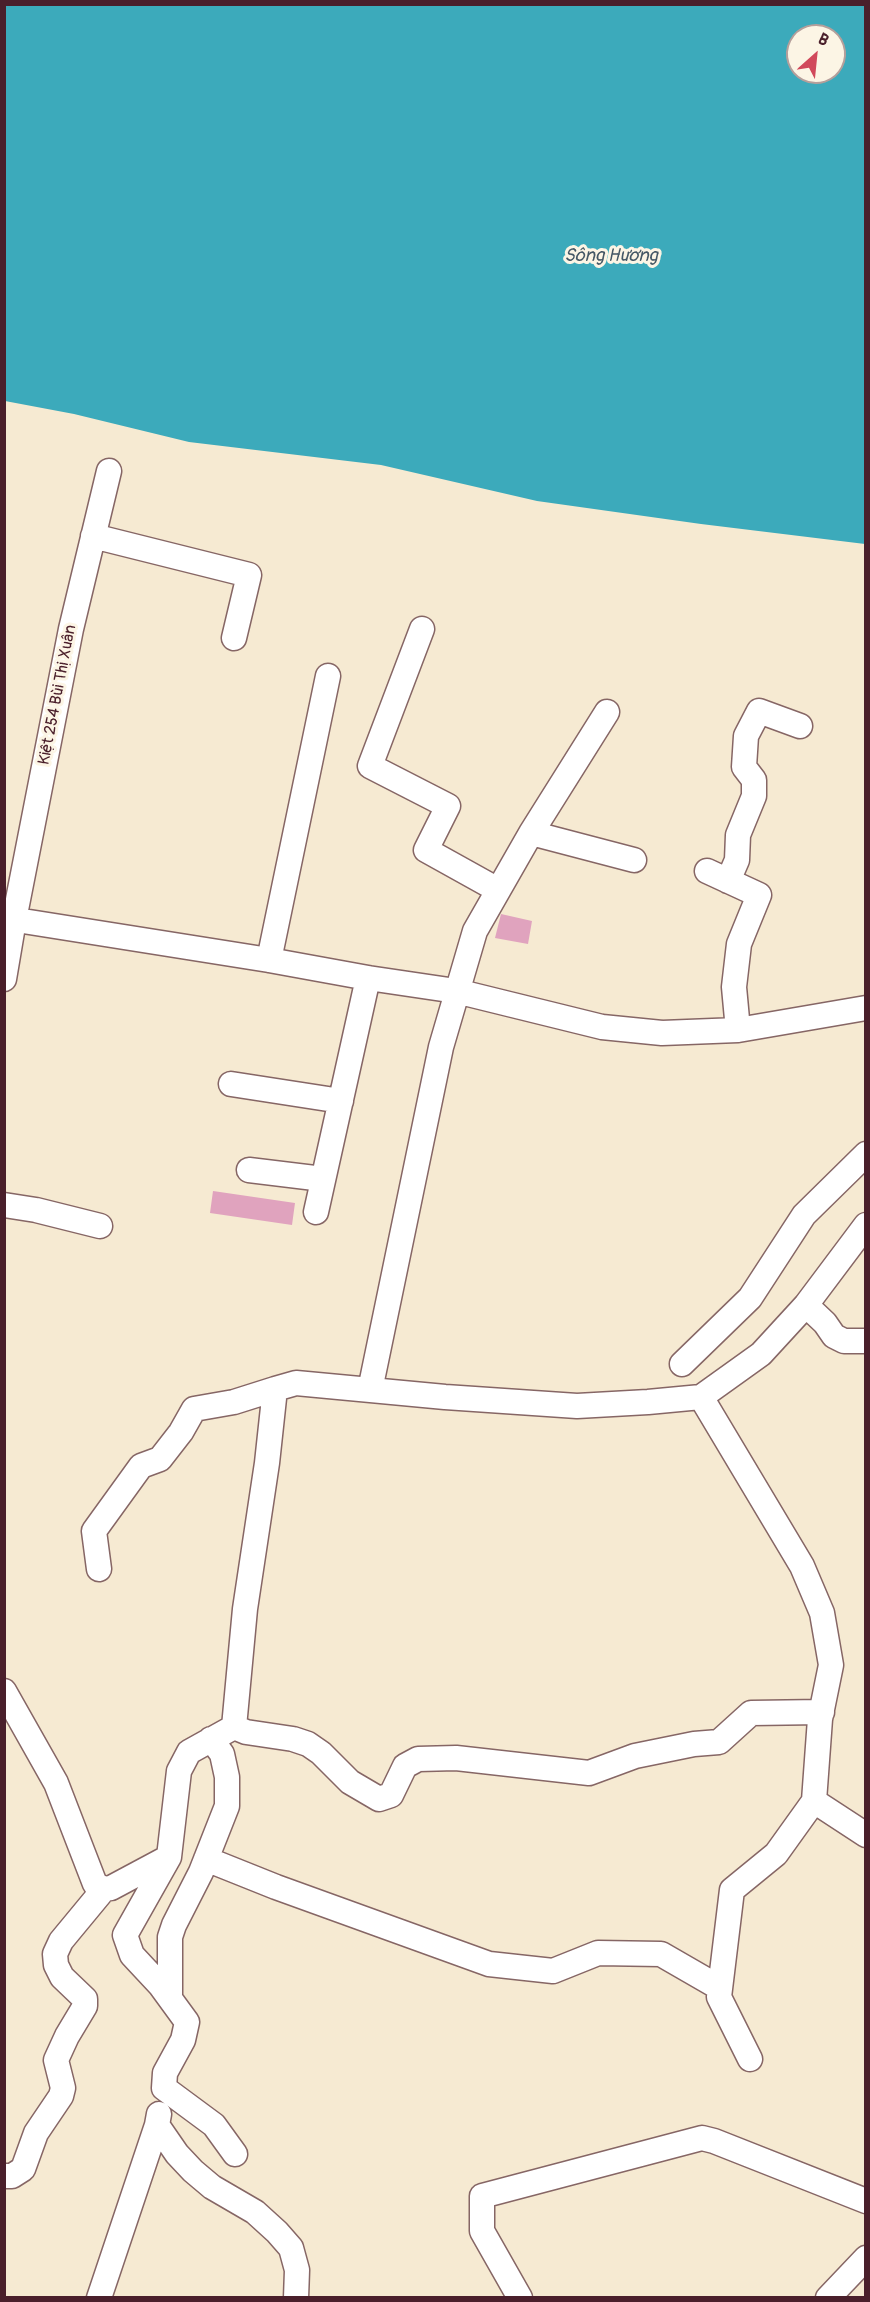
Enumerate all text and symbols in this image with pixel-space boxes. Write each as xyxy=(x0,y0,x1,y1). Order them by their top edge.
north arrow xyxy=(786,24,846,84)
text: B xyxy=(815,29,832,51)
water label: Sông Hương xyxy=(564,245,658,267)
street label: Kiệt 254 Bùi Thị Xuân xyxy=(35,623,81,767)

